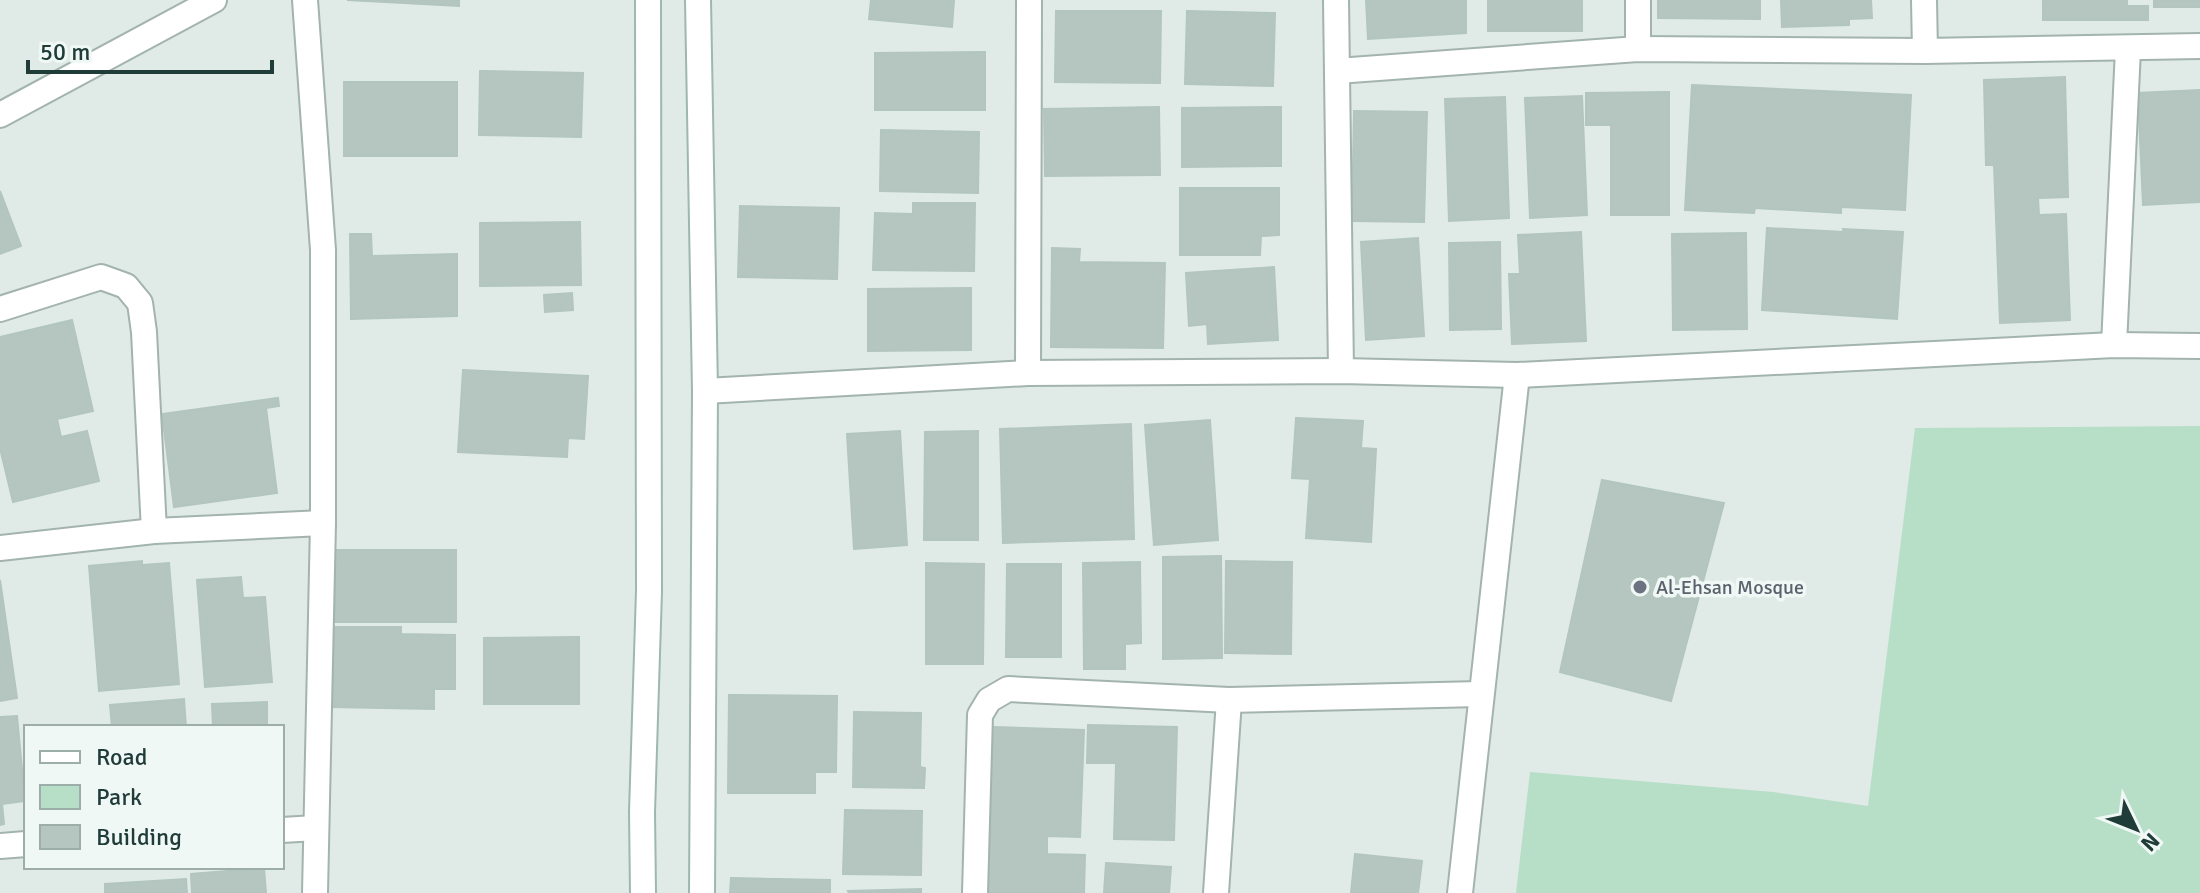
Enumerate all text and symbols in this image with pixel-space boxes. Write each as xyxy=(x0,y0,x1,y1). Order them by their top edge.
scale bar xyxy=(28,24,272,74)
text: 50 m xyxy=(40,37,90,67)
place label: Al-Ehsan Mosque xyxy=(1656,575,1804,600)
marker: Al-Ehsan Mosque xyxy=(1631,578,1649,596)
legend xyxy=(24,725,284,869)
text: Road xyxy=(96,742,147,772)
text: Park xyxy=(96,782,142,812)
north arrow xyxy=(2096,789,2176,869)
text: Building xyxy=(96,822,182,852)
text: N xyxy=(2135,827,2165,857)

